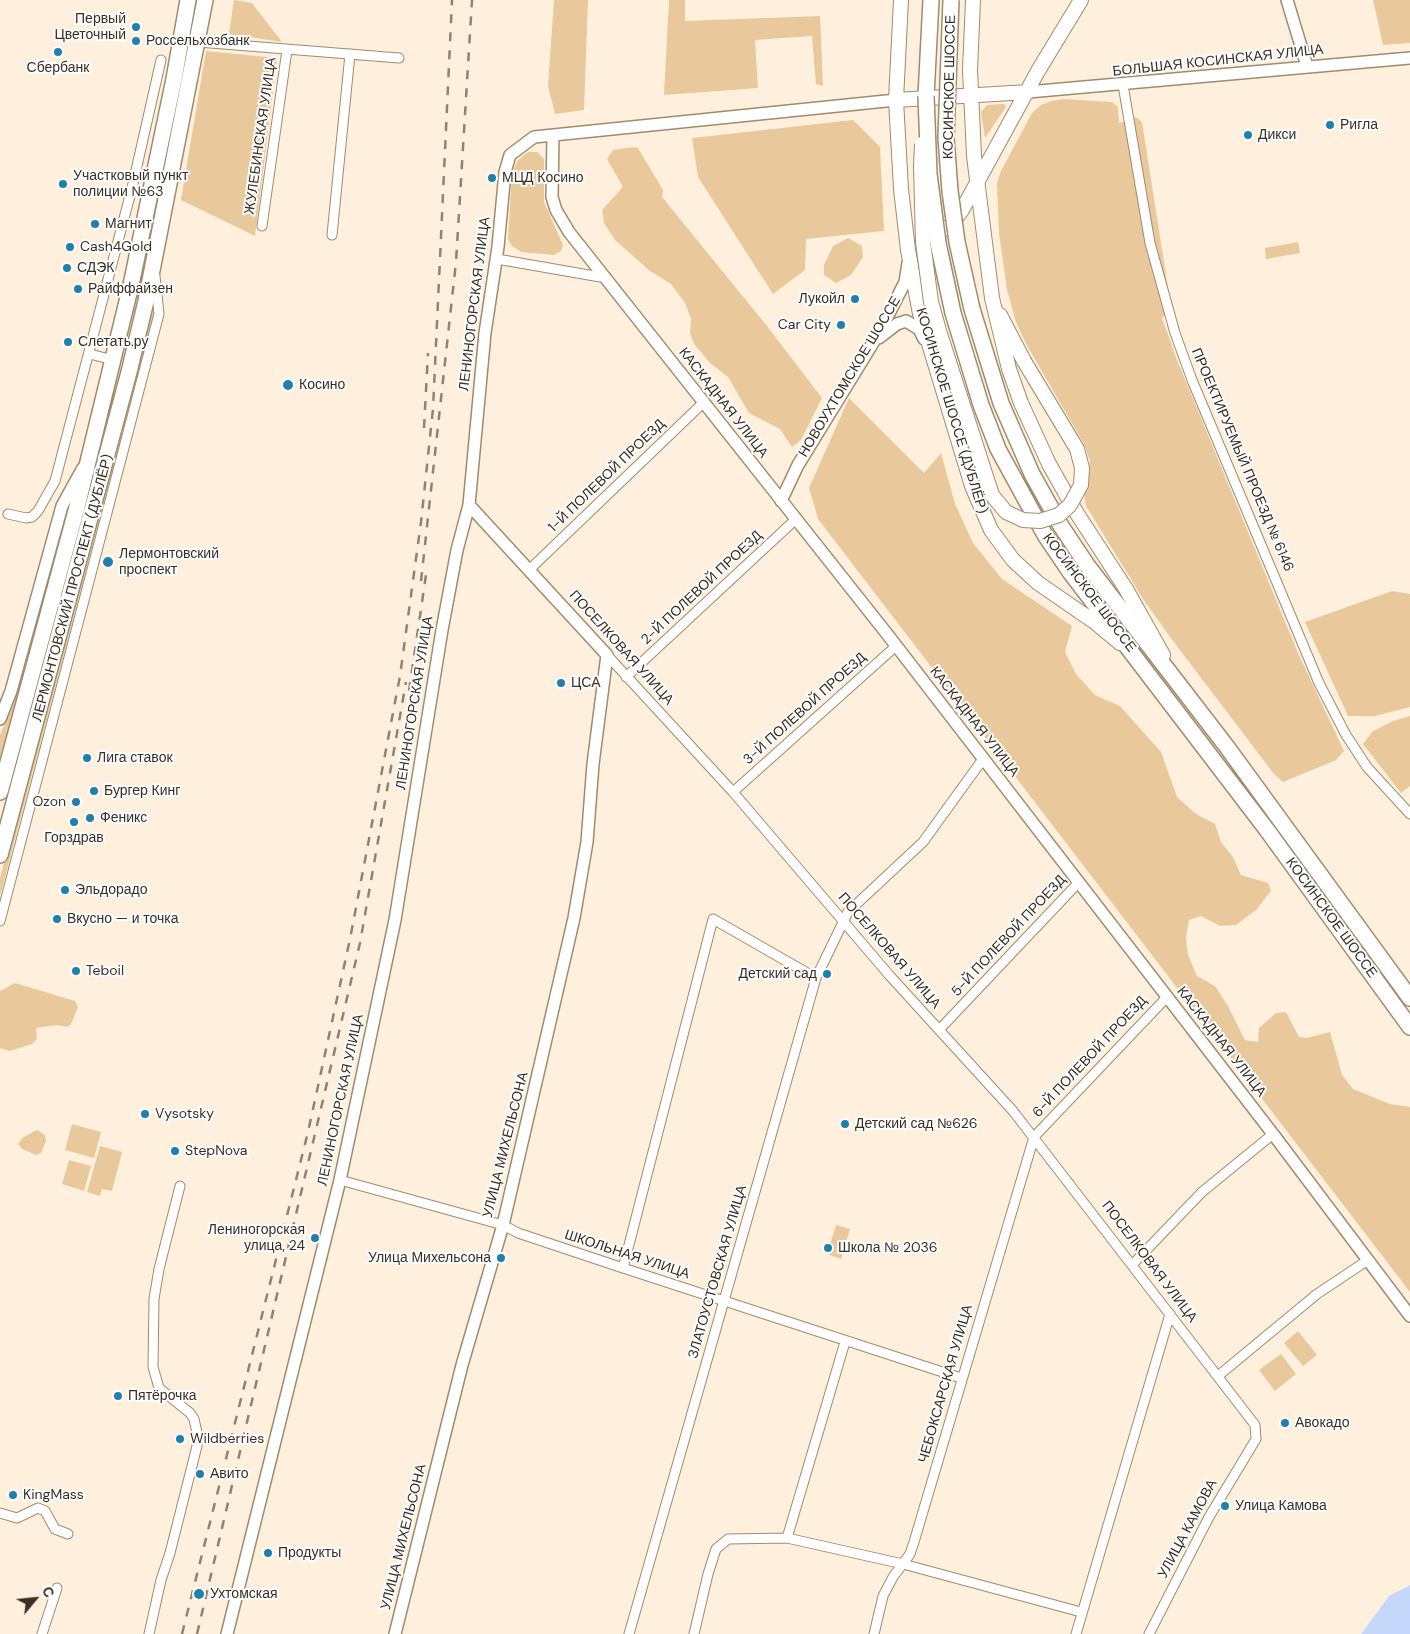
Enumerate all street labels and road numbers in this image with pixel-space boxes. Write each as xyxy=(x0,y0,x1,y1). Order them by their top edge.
street label: КОСИНСКОЕ ШОССЕ xyxy=(940,15,960,159)
street label: БОЛЬШАЯ КОСИНСКАЯ УЛИЦА xyxy=(1112,42,1324,80)
street label: ЖУЛЕБИНСКАЯ УЛИЦА xyxy=(242,56,280,216)
street label: ЛЕНИНОГОРСКАЯ УЛИЦА xyxy=(456,216,494,392)
street label: НОВОУХТОМСКОЕ ШОССЕ xyxy=(795,294,905,460)
street label: КОСИНСКОЕ ШОССЕ (ДУБЛЁР) xyxy=(912,306,990,516)
street label: КАСКАДНАЯ УЛИЦА xyxy=(675,344,771,462)
street label: ПРОЕКТИРУЕМЫЙ ПРОЕЗД № 6146 xyxy=(1187,346,1297,574)
street label: 1-Й ПОЛЕВОЙ ПРОЕЗД xyxy=(545,416,669,536)
street label: ЛЕРМОНТОВСКИЙ ПРОСПЕКТ (ДУБЛЁР) xyxy=(29,452,117,724)
street label: 2-Й ПОЛЕВОЙ ПРОЕЗД xyxy=(638,528,766,648)
street label: КОСИНСКОЕ ШОССЕ xyxy=(1039,530,1139,656)
street label: ПОСЕЛКОВАЯ УЛИЦА xyxy=(565,587,677,709)
street label: ЛЕНИНОГОРСКАЯ УЛИЦА xyxy=(393,615,437,791)
street label: 3-Й ПОЛЕВОЙ ПРОЕЗД xyxy=(740,649,870,769)
street label: КАСКАДНАЯ УЛИЦА xyxy=(926,663,1022,781)
street label: КОСИНСКОЕ ШОССЕ xyxy=(1282,855,1380,981)
street label: 5-Й ПОЛЕВОЙ ПРОЕЗД xyxy=(948,872,1070,1000)
street label: ПОСЕЛКОВАЯ УЛИЦА xyxy=(834,890,944,1012)
street label: КАСКАДНАЯ УЛИЦА xyxy=(1173,983,1269,1101)
street label: 6-Й ПОЛЕВОЙ ПРОЕЗД xyxy=(1029,993,1151,1121)
street label: ЛЕНИНОГОРСКАЯ УЛИЦА xyxy=(315,1012,367,1188)
street label: УЛИЦА МИХЕЛЬСОНА xyxy=(480,1070,532,1220)
street label: ЗЛАТОУСТОВСКАЯ УЛИЦА xyxy=(685,1184,751,1360)
street label: ПОСЕЛКОВАЯ УЛИЦА xyxy=(1098,1198,1200,1326)
street label: ШКОЛЬНАЯ УЛИЦА xyxy=(562,1227,692,1283)
street label: ЧЕБОКСАРСКАЯ УЛИЦА xyxy=(915,1303,977,1465)
street label: УЛИЦА МИХЕЛЬСОНА xyxy=(378,1462,430,1612)
street label: УЛИЦА КАМОВА xyxy=(1155,1477,1221,1581)

